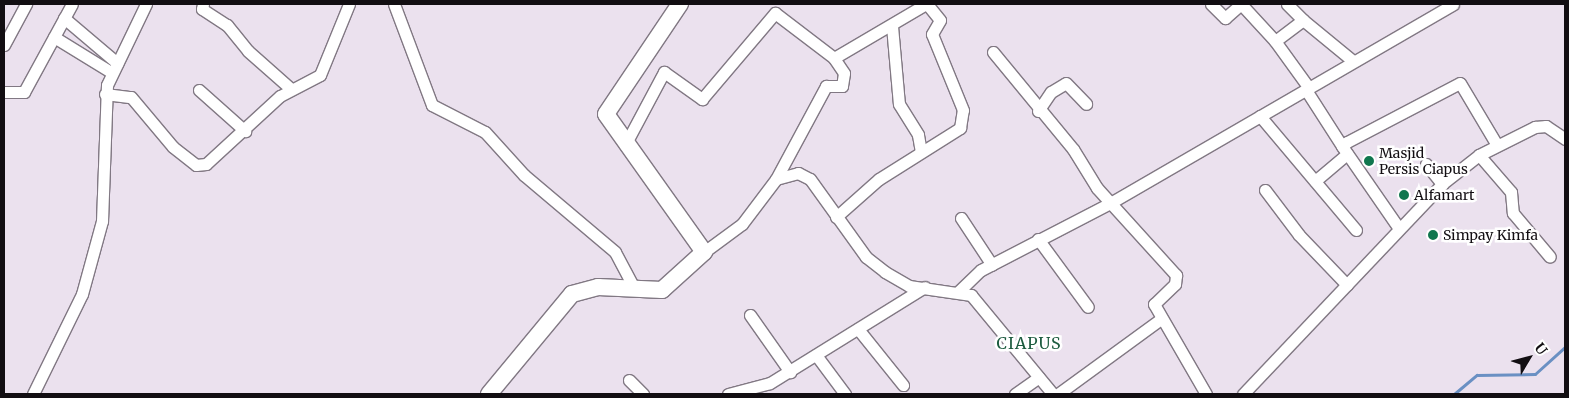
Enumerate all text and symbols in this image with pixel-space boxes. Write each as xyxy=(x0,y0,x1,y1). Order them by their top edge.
place label: Masjid Persis Ciapus xyxy=(1379,145,1468,178)
marker: Masjid Persis Ciapus xyxy=(1363,155,1375,167)
place label: Alfamart xyxy=(1414,187,1474,203)
marker: Alfamart xyxy=(1398,189,1410,201)
place label: Simpay Kimfa xyxy=(1443,227,1538,243)
marker: Simpay Kimfa xyxy=(1427,229,1439,241)
district label: CIAPUS xyxy=(996,333,1062,353)
north arrow xyxy=(1504,333,1554,383)
text: U xyxy=(1531,339,1551,359)

